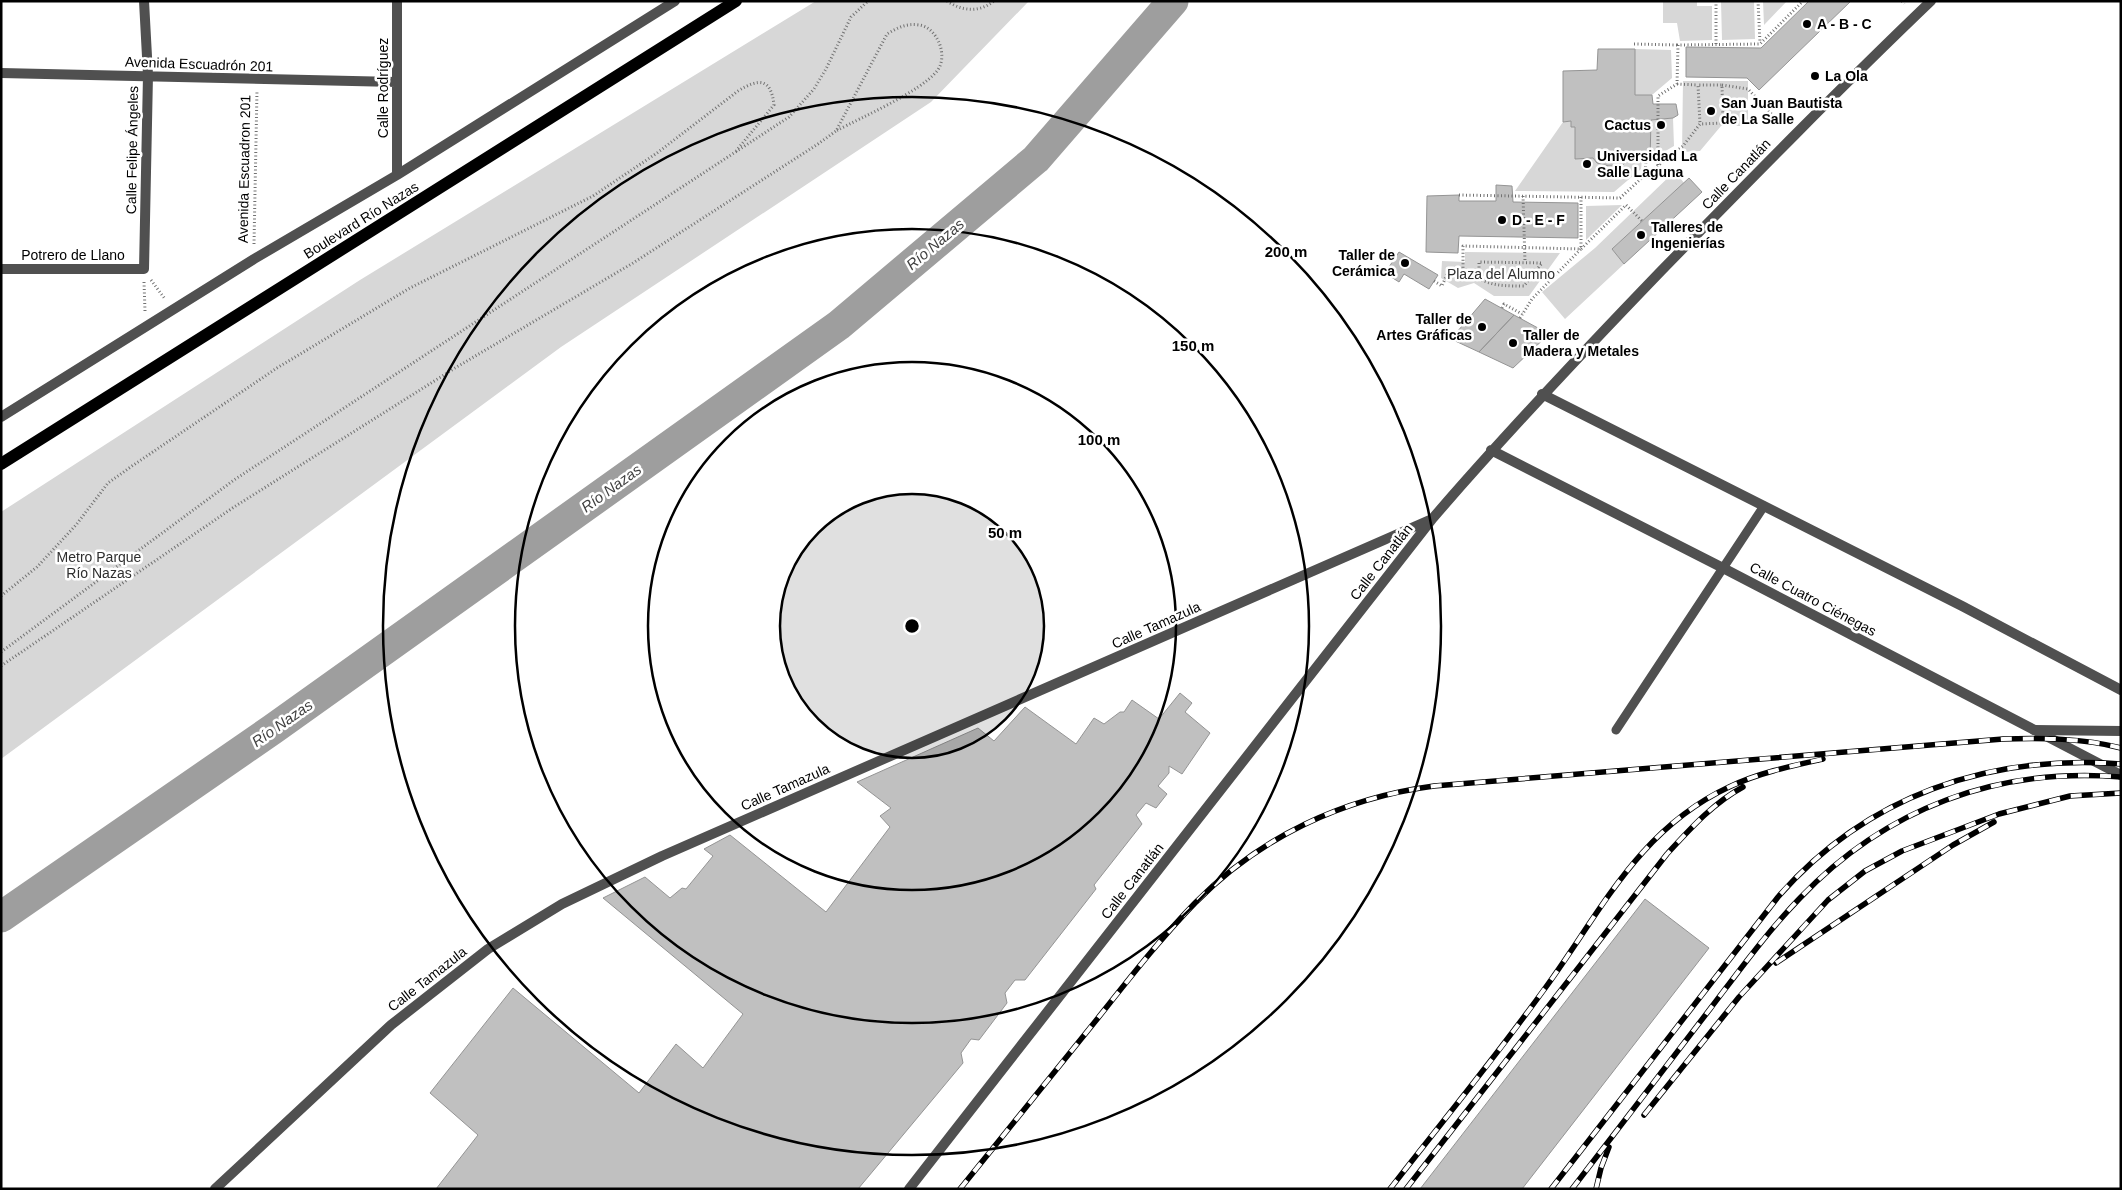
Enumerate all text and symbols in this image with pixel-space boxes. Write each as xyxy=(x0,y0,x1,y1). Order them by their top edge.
place label: A - B - C xyxy=(1817,16,1872,32)
marker: A - B - C xyxy=(1801,18,1813,30)
street label: Calle Rodríguez xyxy=(375,38,391,138)
street label: Avenida Escuadrón 201 xyxy=(125,53,274,75)
place label: La Ola xyxy=(1825,68,1868,84)
marker: La Ola xyxy=(1809,70,1821,82)
street label: Calle Felipe Ángeles xyxy=(123,86,141,214)
street label: Avenida Escuadron 201 xyxy=(235,94,253,243)
place label: San Juan Bautista de La Salle xyxy=(1721,95,1843,127)
marker: San Juan Bautista de La Salle xyxy=(1705,105,1717,117)
place label: Cactus xyxy=(1604,117,1651,133)
marker: Cactus xyxy=(1655,119,1667,131)
street label: Calle Canatlán xyxy=(1698,135,1774,213)
place label: Universidad La Salle Laguna xyxy=(1597,148,1698,180)
marker: Universidad La Salle Laguna xyxy=(1581,158,1593,170)
street label: Boulevard Río Nazas xyxy=(301,178,421,262)
place label: D - E - F xyxy=(1512,212,1565,228)
marker: D - E - F xyxy=(1496,214,1508,226)
water label: Río Nazas xyxy=(903,215,968,273)
place label: Talleres de Ingenierías xyxy=(1651,219,1725,251)
marker: Talleres de Ingenierías xyxy=(1635,229,1647,241)
text: 200 m xyxy=(1265,243,1307,260)
street label: Potrero de Llano xyxy=(21,247,125,263)
place label: Taller de Cerámica xyxy=(1332,247,1395,279)
marker: Taller de Cerámica xyxy=(1399,257,1411,269)
park label: Plaza del Alumno xyxy=(1447,266,1555,282)
place label: Taller de Artes Gráficas xyxy=(1376,311,1472,343)
marker: Taller de Artes Gráficas xyxy=(1476,321,1488,333)
place label: Taller de Madera y Metales xyxy=(1523,327,1639,359)
text: 150 m xyxy=(1172,337,1214,354)
marker: Taller de Madera y Metales xyxy=(1507,337,1519,349)
text: 100 m xyxy=(1078,431,1120,448)
water label: Río Nazas xyxy=(578,460,645,515)
street label: Calle Canatlán xyxy=(1346,521,1416,603)
text: 50 m xyxy=(988,524,1022,541)
park label: Metro Parque Río Nazas xyxy=(57,549,142,581)
street label: Calle Cuatro Ciénegas xyxy=(1747,559,1879,639)
street label: Calle Tamazula xyxy=(1109,598,1203,652)
centre of rings xyxy=(903,617,921,635)
water label: Río Nazas xyxy=(248,696,316,750)
street label: Calle Tamazula xyxy=(738,760,832,814)
street label: Calle Canatlán xyxy=(1097,840,1167,922)
street label: Calle Tamazula xyxy=(384,943,470,1015)

